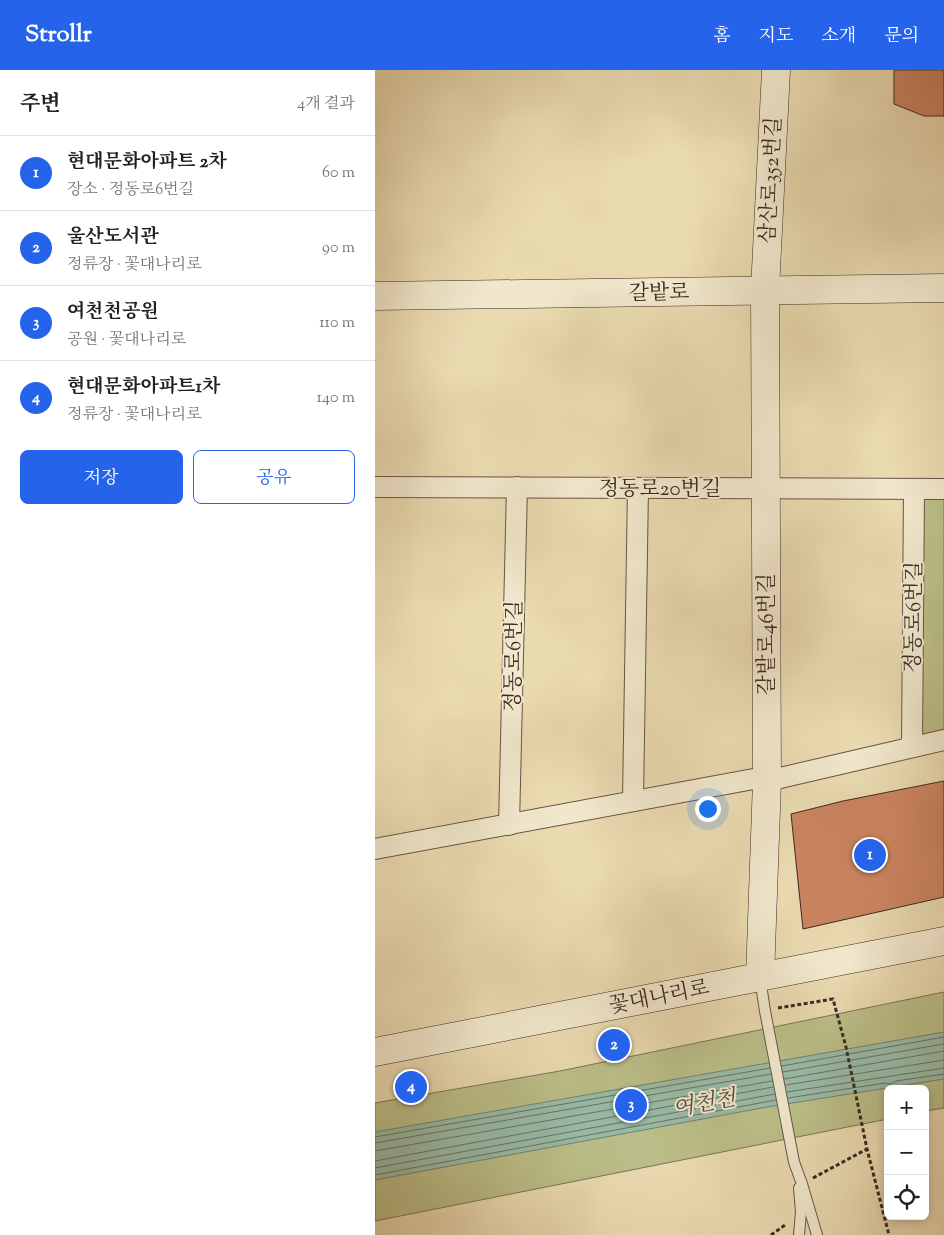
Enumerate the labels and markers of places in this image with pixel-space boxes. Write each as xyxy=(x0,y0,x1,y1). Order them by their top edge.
pin: 1 xyxy=(854,836,886,874)
pin: 2 xyxy=(598,1026,630,1064)
pin: 4 xyxy=(395,1068,427,1106)
pin: 3 xyxy=(615,1086,647,1124)

